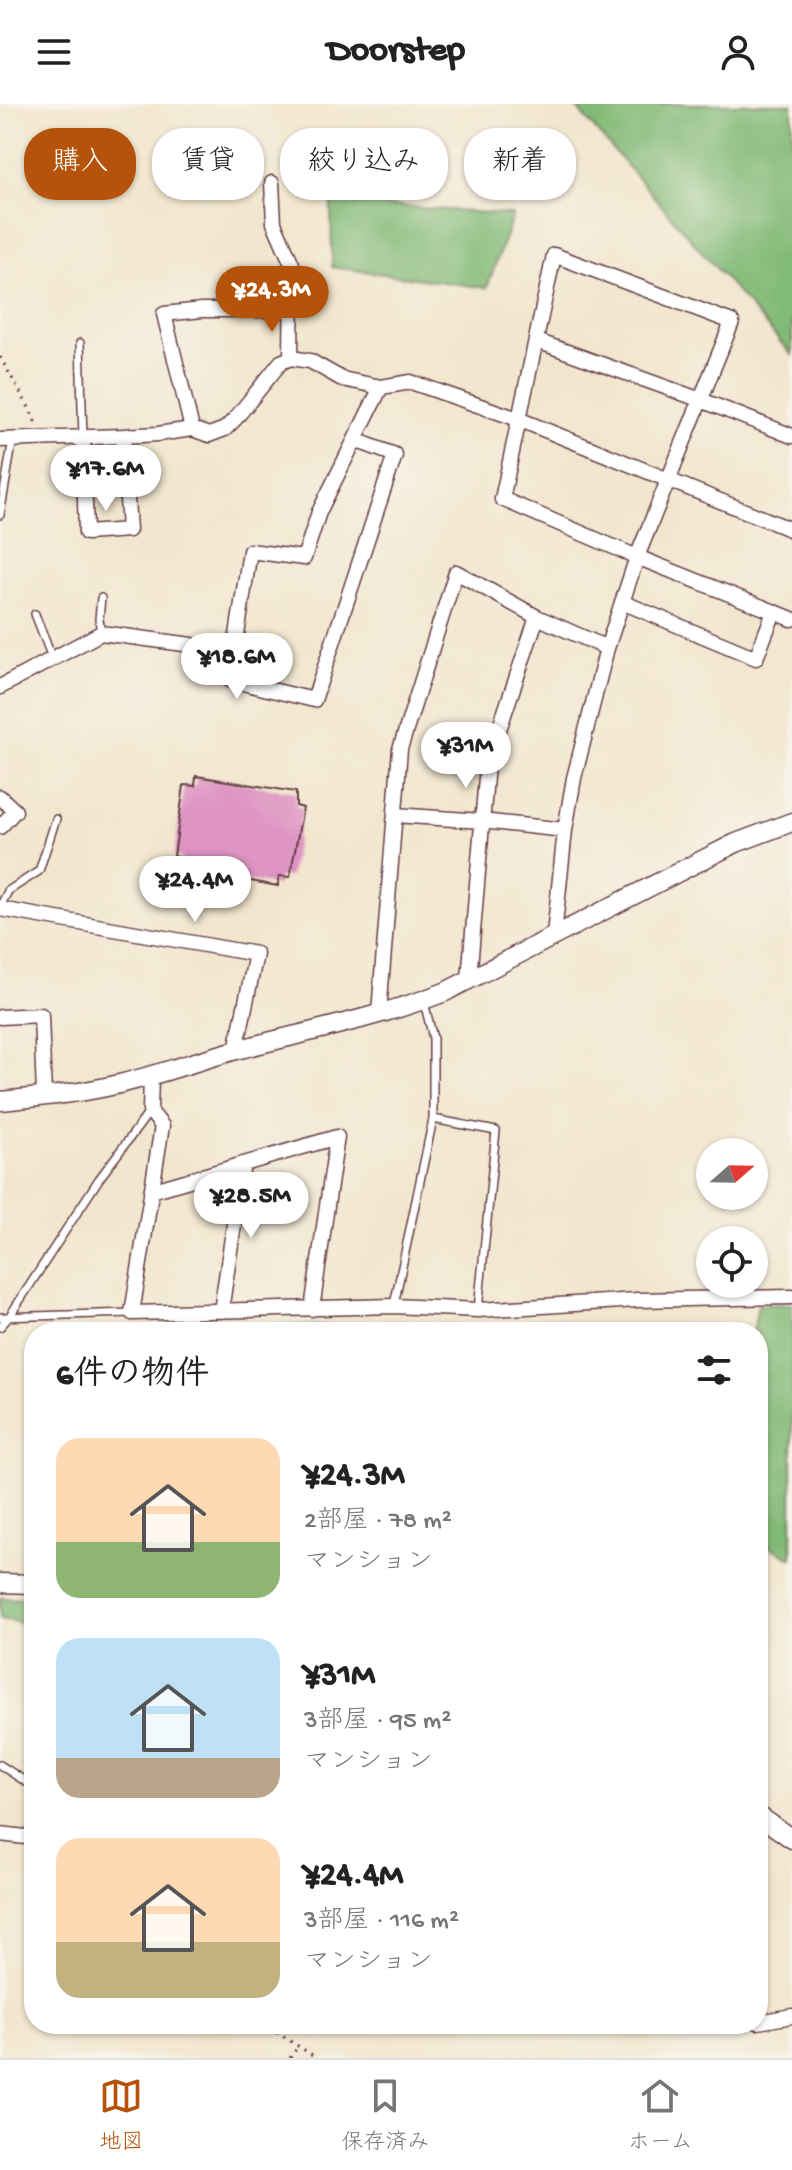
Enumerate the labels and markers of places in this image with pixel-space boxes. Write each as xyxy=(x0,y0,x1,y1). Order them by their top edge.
pin: ¥24.3M xyxy=(207,266,337,334)
pin: ¥17.6M xyxy=(41,445,171,513)
pin: ¥18.6M xyxy=(172,633,302,701)
pin: ¥31M xyxy=(419,722,513,790)
pin: ¥24.4M xyxy=(130,856,260,924)
pin: ¥28.5M xyxy=(186,1172,316,1240)

